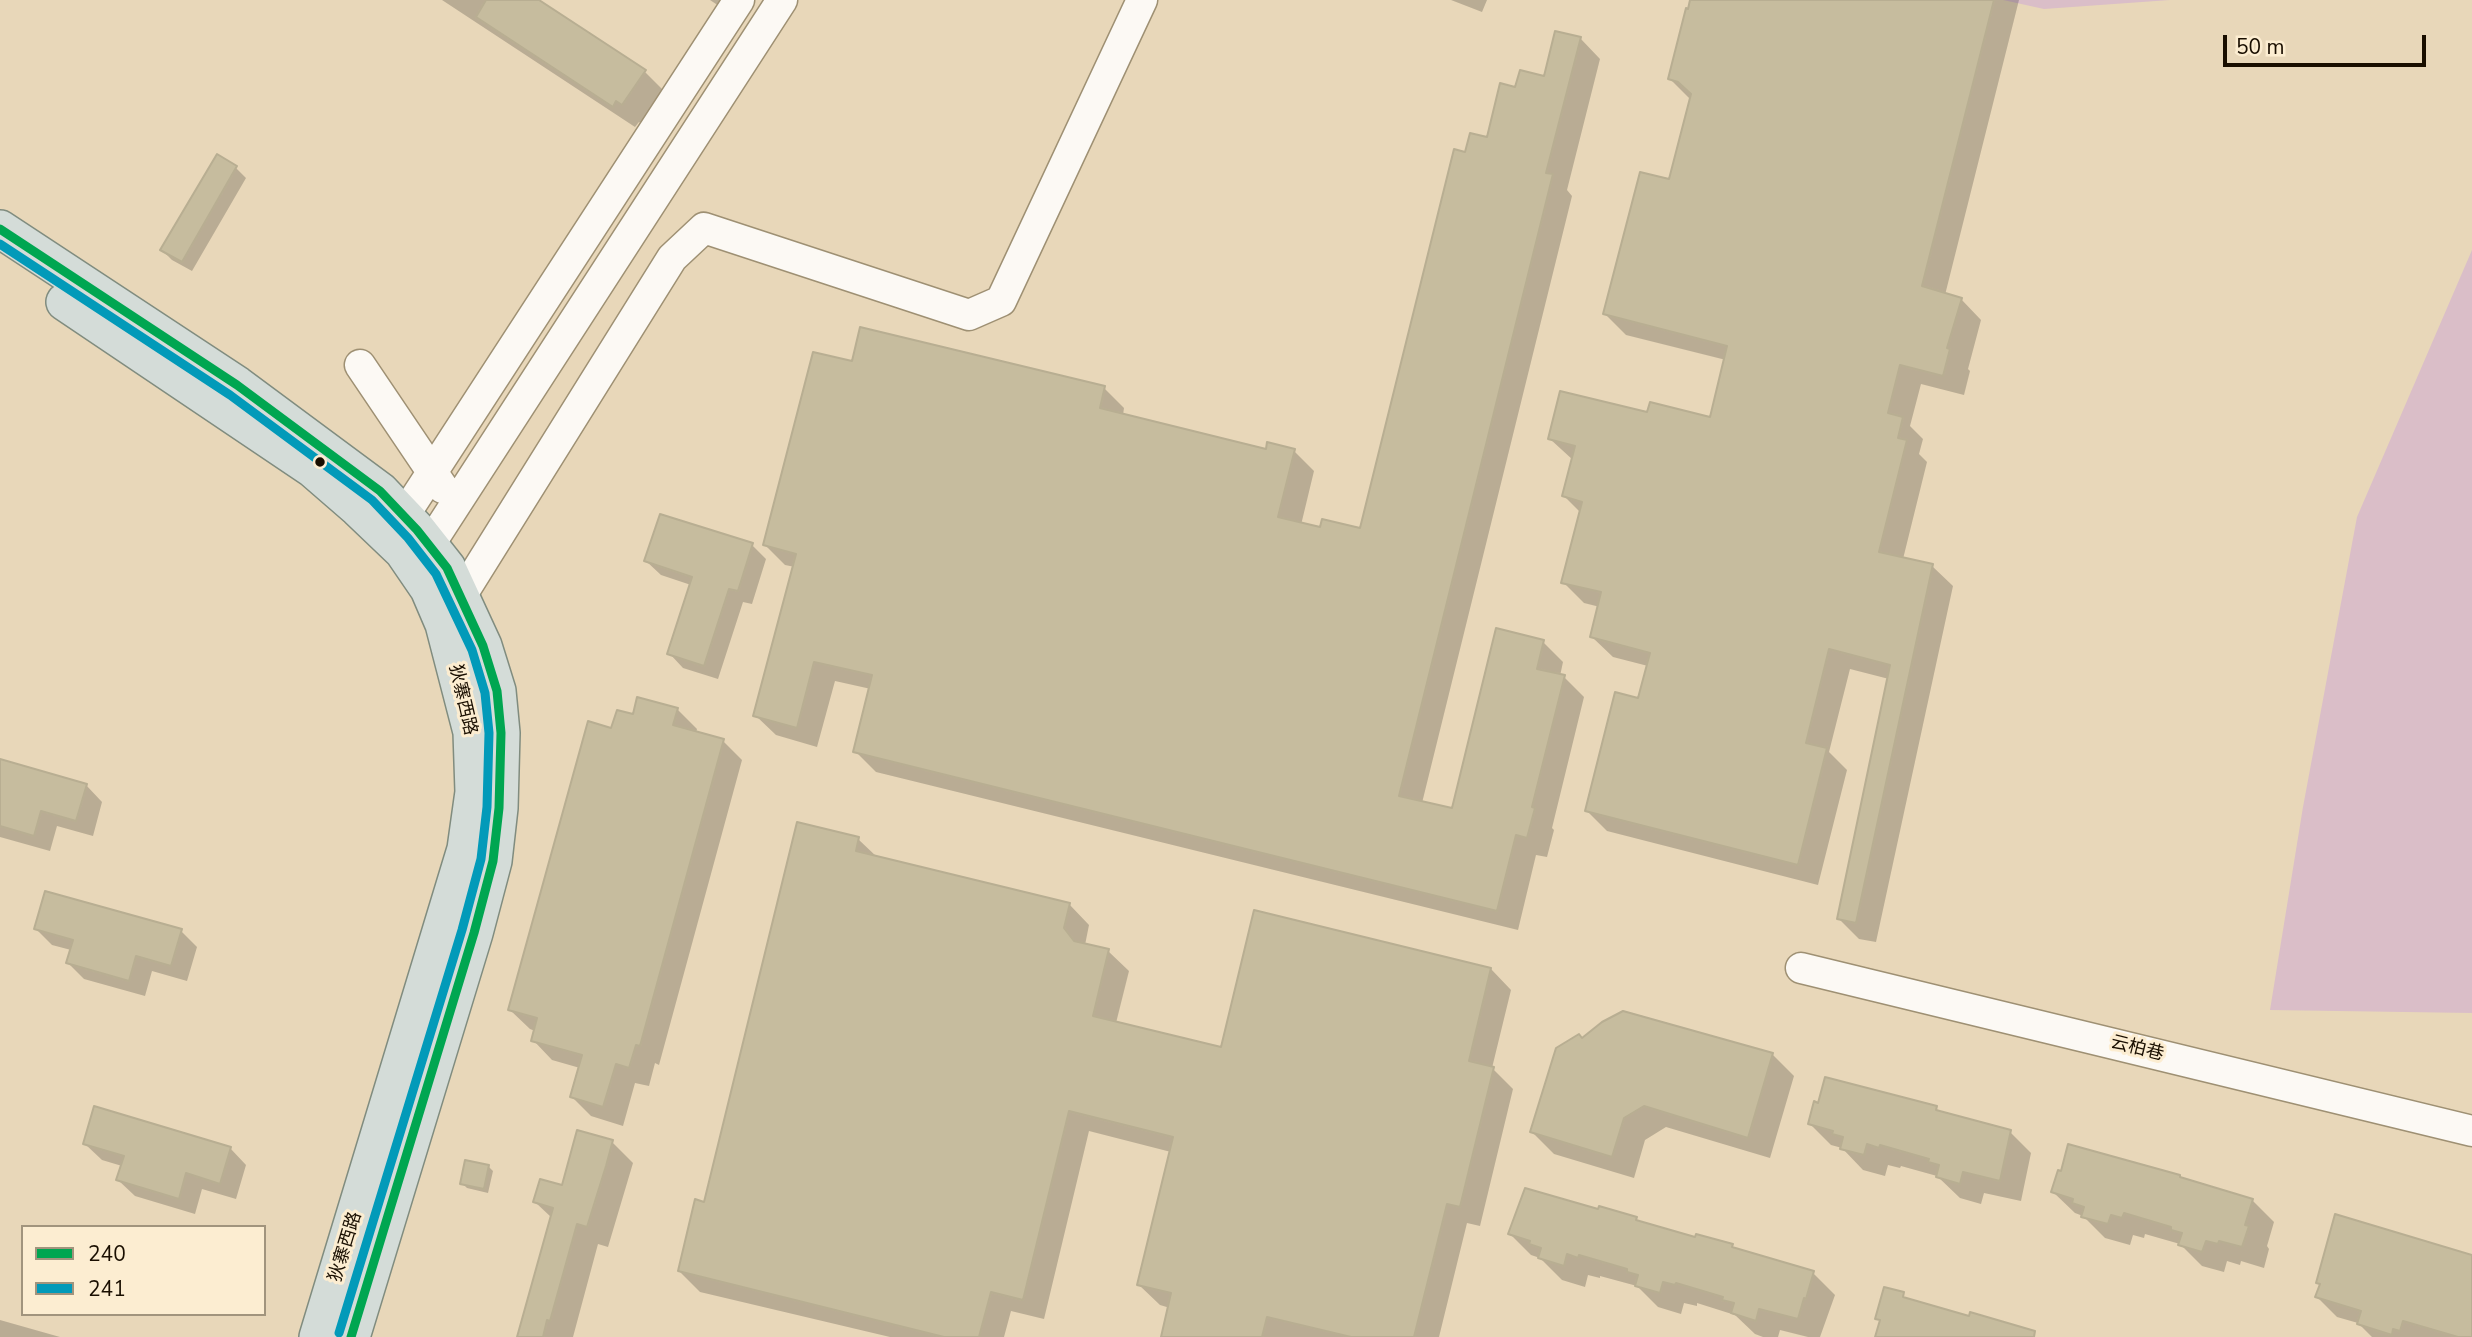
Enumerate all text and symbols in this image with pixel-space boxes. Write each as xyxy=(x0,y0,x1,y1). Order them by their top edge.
scale bar xyxy=(2227,21,2430,65)
text: 50 m xyxy=(2236,33,2285,61)
unlabelled marker xyxy=(313,455,327,469)
street label: 狄寨西路 xyxy=(443,662,481,738)
street label: 云柏巷 xyxy=(2108,1032,2166,1066)
street label: 狄寨西路 xyxy=(325,1209,367,1285)
legend xyxy=(21,1225,266,1316)
text: 240 xyxy=(88,1240,126,1268)
text: 241 xyxy=(88,1275,126,1303)

